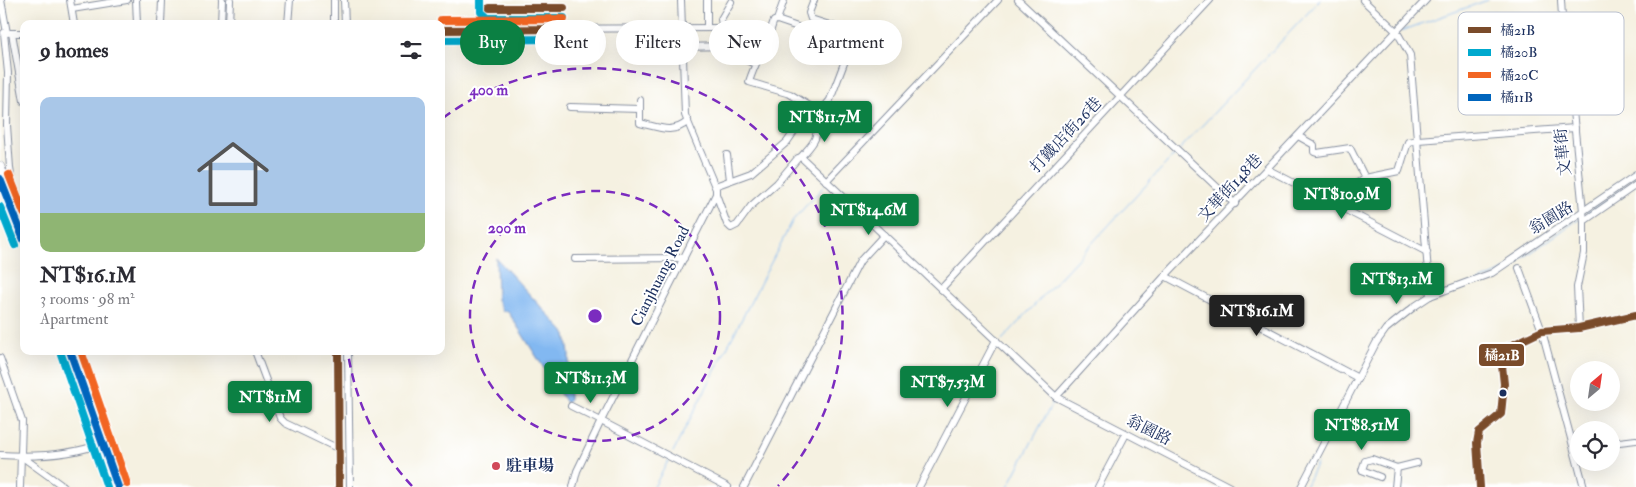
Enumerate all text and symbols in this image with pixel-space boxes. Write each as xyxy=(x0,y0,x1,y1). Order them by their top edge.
legend xyxy=(1458,12,1624,115)
chip: Buy xyxy=(460,20,525,65)
chip: Rent xyxy=(535,20,606,65)
chip: Filters xyxy=(616,20,699,65)
chip: New xyxy=(709,20,779,65)
chip: Apartment xyxy=(789,20,902,65)
text: 橘21B xyxy=(1500,22,1535,39)
icon: filters xyxy=(397,36,425,64)
text: 9 homes xyxy=(40,37,109,64)
text: 橘20B xyxy=(1500,44,1537,61)
text: 橘20C xyxy=(1500,67,1539,84)
text: 400 m xyxy=(469,81,508,100)
text: 橘11B xyxy=(1500,89,1533,106)
street label: 打鐵店街26巷 xyxy=(1026,93,1106,177)
pin: NT$11.7M xyxy=(773,100,877,143)
text: NT$11.7M xyxy=(789,107,861,127)
street label: 文華街 xyxy=(1551,127,1575,177)
icon: home xyxy=(188,129,278,219)
street label: 文華街148巷 xyxy=(1193,150,1267,226)
pin: NT$10.9M xyxy=(1290,178,1394,220)
text: NT$10.9M xyxy=(1304,184,1380,204)
pin: NT$14.6M xyxy=(817,194,921,236)
street label: 翁園路 xyxy=(1525,197,1577,239)
text: NT$14.6M xyxy=(831,200,907,220)
text: 200 m xyxy=(488,219,526,238)
street label: Cianjhuang Road xyxy=(626,222,694,330)
text: NT$16.1M xyxy=(40,262,136,289)
pin: NT$13.1M xyxy=(1345,262,1449,305)
text: NT$13.1M xyxy=(1361,269,1433,289)
text: 3 rooms · 98 m² xyxy=(40,289,135,309)
pin: NT$16.1M xyxy=(1205,294,1309,337)
text: NT$16.1M xyxy=(1220,301,1294,321)
centre of rings xyxy=(586,307,604,325)
text: Apartment xyxy=(40,309,108,329)
line badge: 橘21B xyxy=(1478,343,1525,367)
text: 橘21B xyxy=(1484,347,1520,364)
north arrow xyxy=(1570,361,1620,411)
map controls xyxy=(1570,361,1620,471)
pin: NT$11.3M xyxy=(539,362,643,404)
pin: NT$7.53M xyxy=(896,366,1000,408)
text: NT$11.3M xyxy=(555,368,627,388)
text: NT$7.53M xyxy=(911,372,985,392)
pin: NT$11M xyxy=(229,380,311,423)
text: NT$11M xyxy=(239,387,301,407)
unlabelled marker xyxy=(1498,388,1508,398)
pin: NT$8.51M xyxy=(1310,408,1414,451)
street label: 翁園路 xyxy=(1123,410,1175,450)
text: NT$8.51M xyxy=(1325,415,1399,435)
button: locate xyxy=(1570,421,1620,471)
place label: 駐車場 xyxy=(506,456,554,476)
marker: 駐車場 xyxy=(490,460,502,472)

